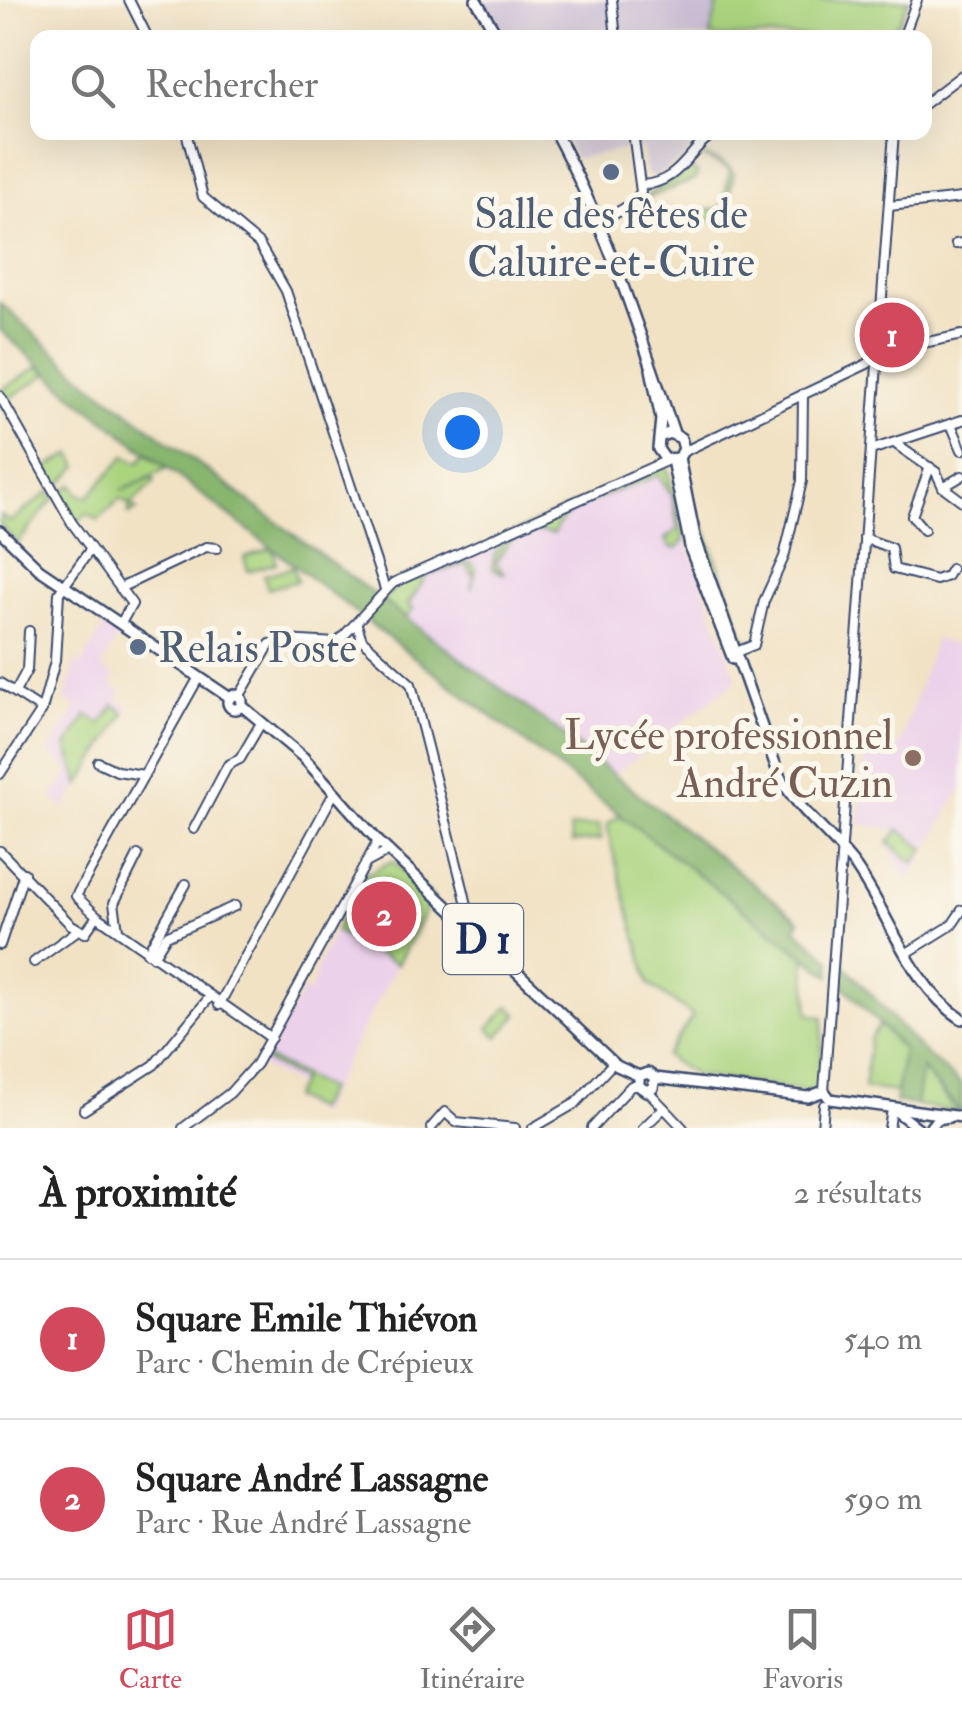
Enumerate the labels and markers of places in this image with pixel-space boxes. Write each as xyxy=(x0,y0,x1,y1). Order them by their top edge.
marker: Salle des fêtes de Caluire-et-Cuire xyxy=(600,161,622,183)
place label: Salle des fêtes de Caluire-et-Cuire xyxy=(467,189,755,289)
pin: 1 xyxy=(860,298,924,372)
place label: Relais Poste xyxy=(158,623,357,675)
marker: Relais Poste xyxy=(127,636,149,658)
place label: Lycée professionnel André Cuzin xyxy=(564,710,893,810)
marker: Lycée professionnel André Cuzin xyxy=(902,747,924,769)
pin: 2 xyxy=(352,876,416,952)

